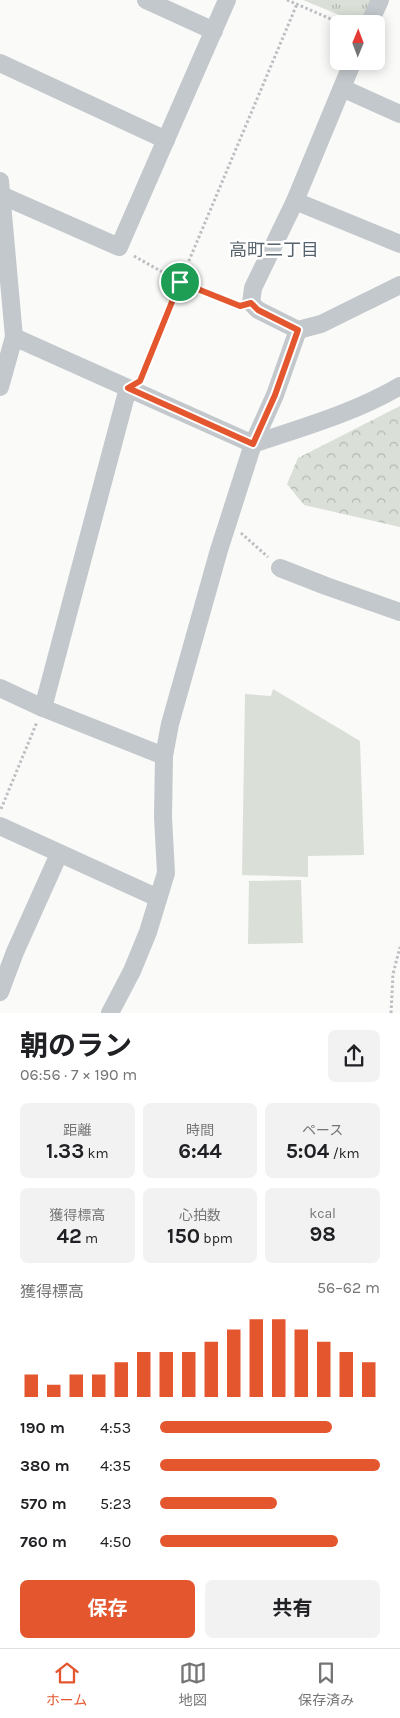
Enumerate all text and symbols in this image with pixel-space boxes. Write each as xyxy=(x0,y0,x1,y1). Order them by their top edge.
north arrow xyxy=(330,15,385,70)
map controls xyxy=(330,15,385,70)
district label: 高町二丁目 xyxy=(229,239,319,261)
pin xyxy=(159,261,201,303)
icon: arrive xyxy=(166,268,194,296)
text: 朝のラン xyxy=(20,1029,132,1062)
button: share xyxy=(328,1030,380,1082)
text: 06:56 · 7 × 190 m xyxy=(20,1065,137,1084)
text: 距離 xyxy=(63,1122,91,1139)
text: 時間 xyxy=(186,1122,214,1139)
text: ペース xyxy=(302,1122,343,1139)
text: 1.33 xyxy=(46,1139,84,1163)
text: 6:44 xyxy=(178,1139,222,1163)
text: 5:04 xyxy=(286,1139,329,1163)
text: km xyxy=(84,1145,109,1162)
text: /km xyxy=(329,1145,360,1162)
text: kcal xyxy=(309,1205,336,1222)
text: 獲得標高 xyxy=(49,1207,105,1224)
text: 心拍数 xyxy=(179,1207,221,1224)
text: 98 xyxy=(309,1222,336,1246)
text: 42 xyxy=(57,1224,82,1248)
text: 150 xyxy=(167,1224,200,1248)
text: m xyxy=(82,1230,98,1247)
text: bpm xyxy=(200,1230,233,1247)
text: 56–62 m xyxy=(317,1278,380,1297)
text: 獲得標高 xyxy=(20,1282,84,1301)
text: 190 m xyxy=(20,1418,65,1437)
text: 4:53 xyxy=(100,1418,131,1437)
text: 380 m xyxy=(20,1456,70,1475)
text: 4:35 xyxy=(100,1456,131,1475)
text: 570 m xyxy=(20,1494,67,1513)
text: 5:23 xyxy=(100,1494,131,1513)
text: 760 m xyxy=(20,1532,67,1551)
text: 4:50 xyxy=(100,1532,131,1551)
button: 保存 xyxy=(20,1580,195,1638)
button: 共有 xyxy=(205,1580,380,1638)
tab: ホーム xyxy=(46,1659,87,1709)
tab: 地図 xyxy=(179,1659,207,1709)
tab: 保存済み xyxy=(298,1659,354,1709)

